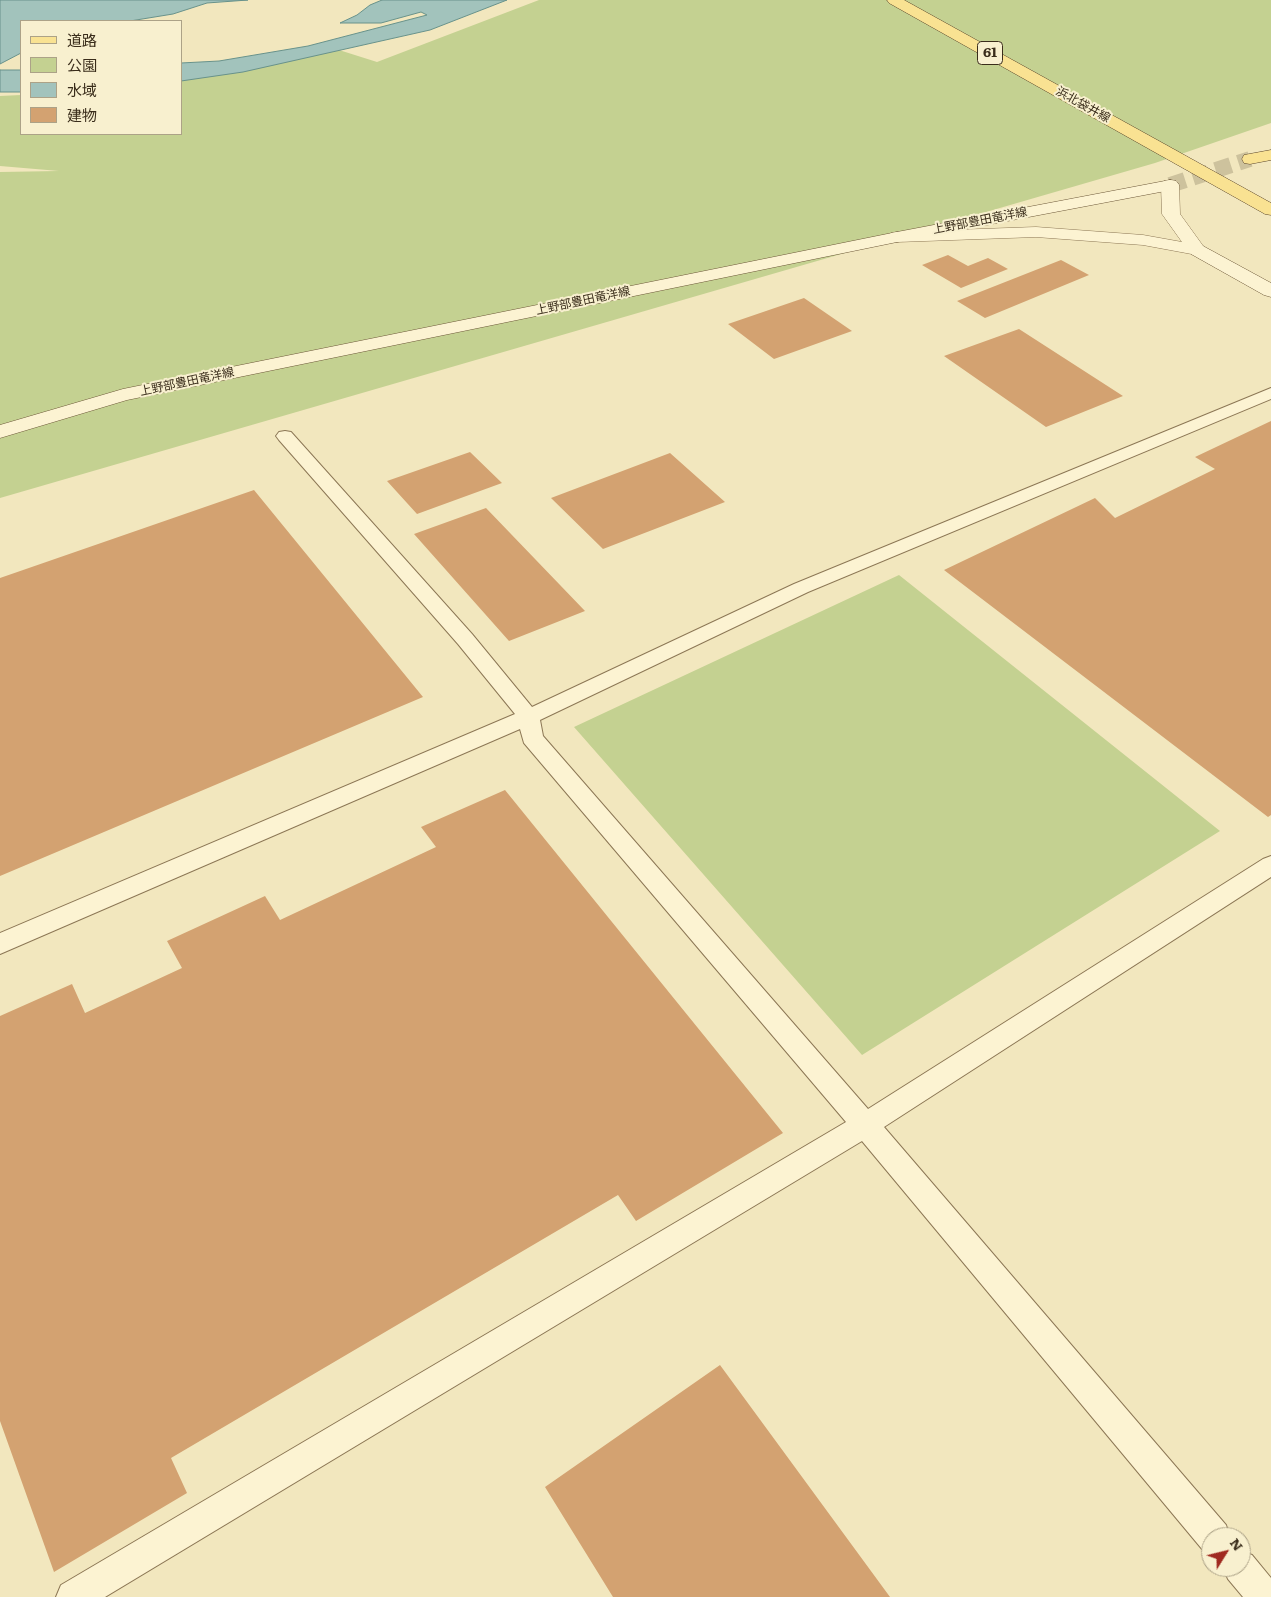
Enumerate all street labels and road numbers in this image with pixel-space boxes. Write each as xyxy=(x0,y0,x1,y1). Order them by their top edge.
road number: 61 xyxy=(978,42,1002,64)
street label: 浜北袋井線 xyxy=(1053,84,1113,126)
street label: 上野部豊田竜洋線 xyxy=(932,205,1028,237)
street label: 上野部豊田竜洋線 xyxy=(535,284,631,318)
street label: 上野部豊田竜洋線 xyxy=(139,365,235,399)

